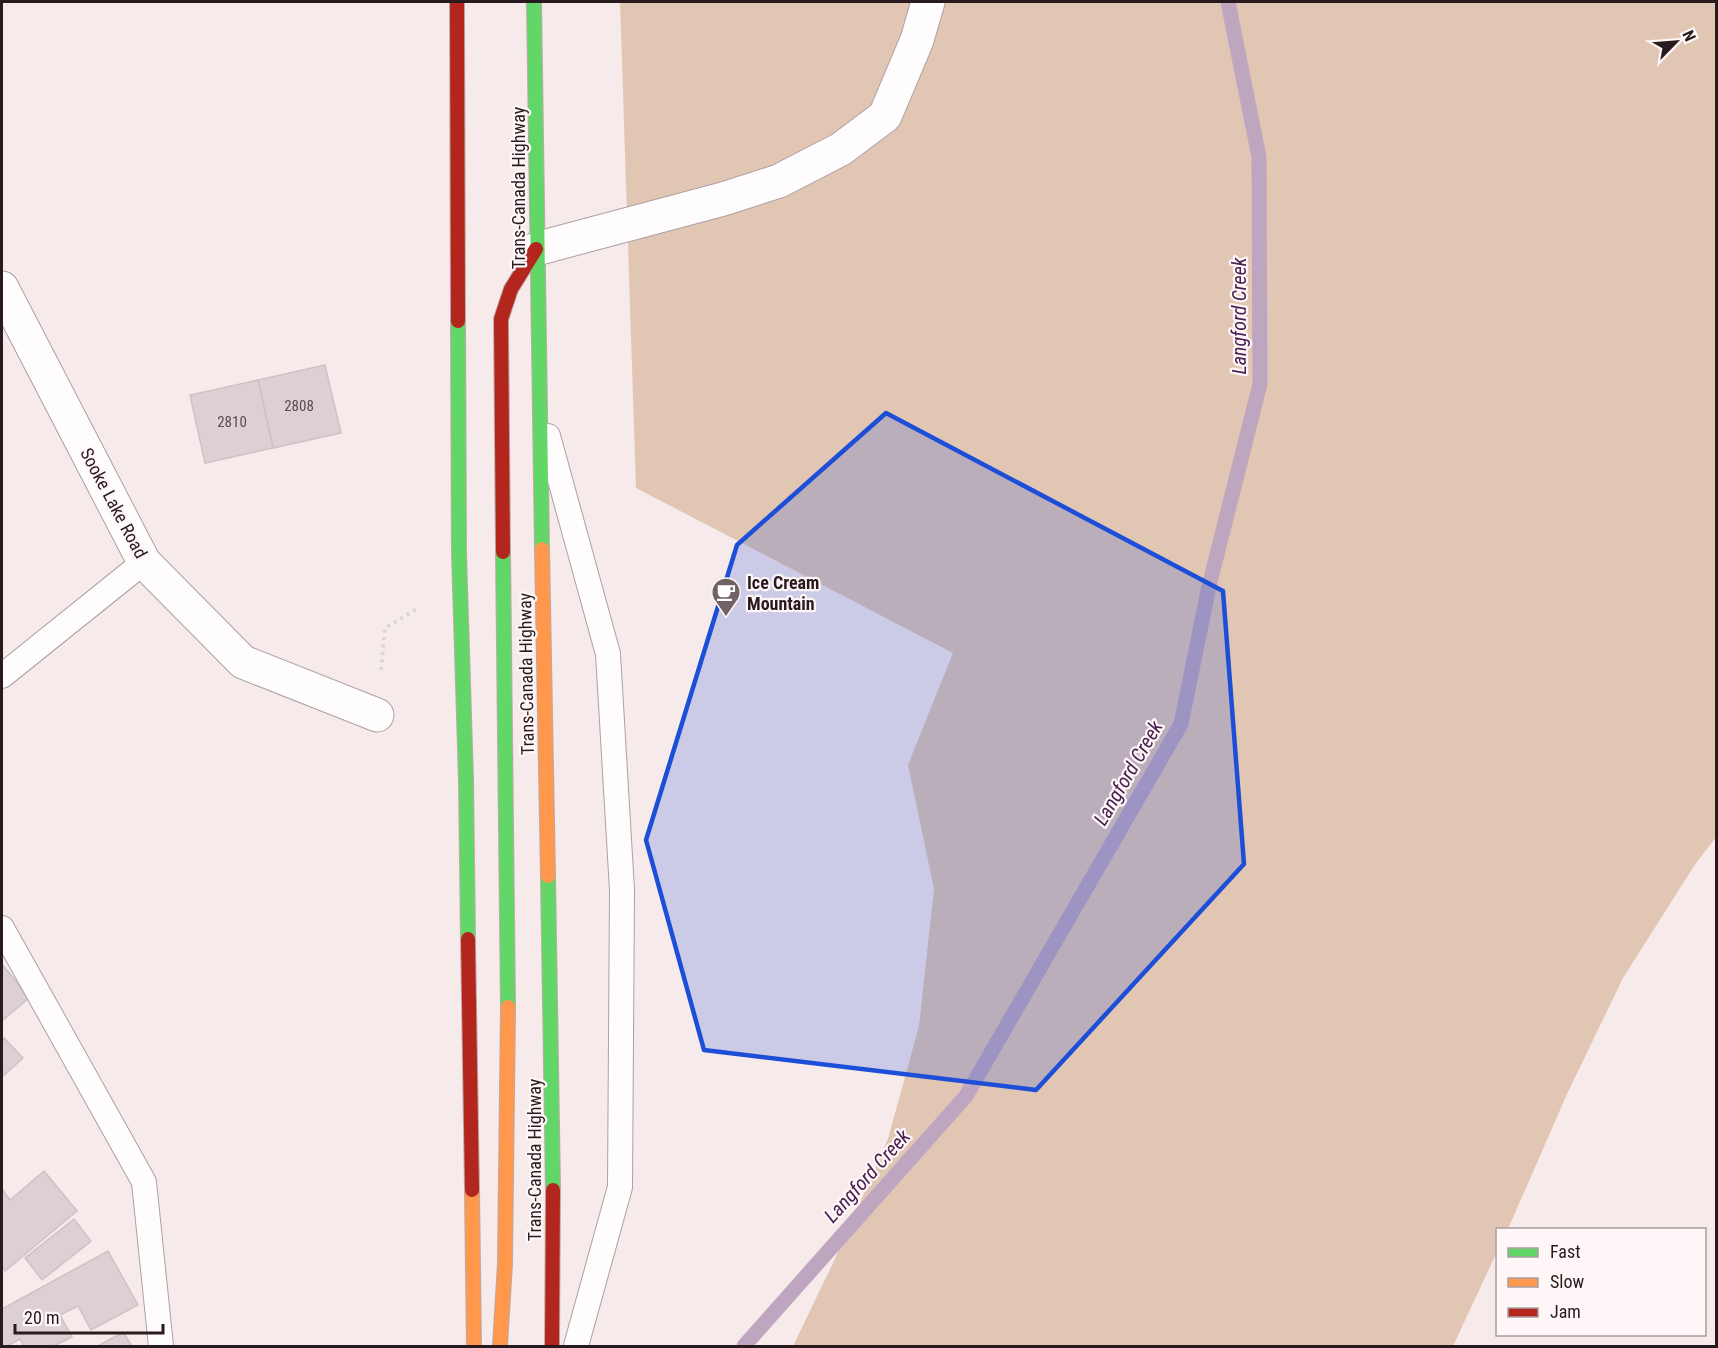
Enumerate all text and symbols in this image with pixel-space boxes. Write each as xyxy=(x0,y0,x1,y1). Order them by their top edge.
north arrow xyxy=(1646,12,1706,72)
text: N xyxy=(1678,27,1700,44)
street label: Trans-Canada Highway xyxy=(508,106,529,269)
water label: Langford Creek xyxy=(1227,256,1251,374)
house number: 2808 xyxy=(284,397,314,415)
house number: 2810 xyxy=(217,413,247,431)
street label: Sooke Lake Road xyxy=(76,444,152,562)
place label: Ice Cream Mountain xyxy=(747,572,819,614)
cafe icon: Ice Cream Mountain xyxy=(710,576,742,618)
street label: Trans-Canada Highway xyxy=(514,592,538,755)
water label: Langford Creek xyxy=(1088,715,1168,830)
street label: Trans-Canada Highway xyxy=(524,1078,545,1241)
water label: Langford Creek xyxy=(819,1124,916,1227)
legend xyxy=(1496,1228,1706,1336)
text: Fast xyxy=(1550,1241,1581,1262)
text: Slow xyxy=(1550,1271,1585,1292)
scale bar xyxy=(15,1297,164,1335)
text: Jam xyxy=(1550,1301,1581,1322)
text: 20 m xyxy=(24,1307,59,1328)

